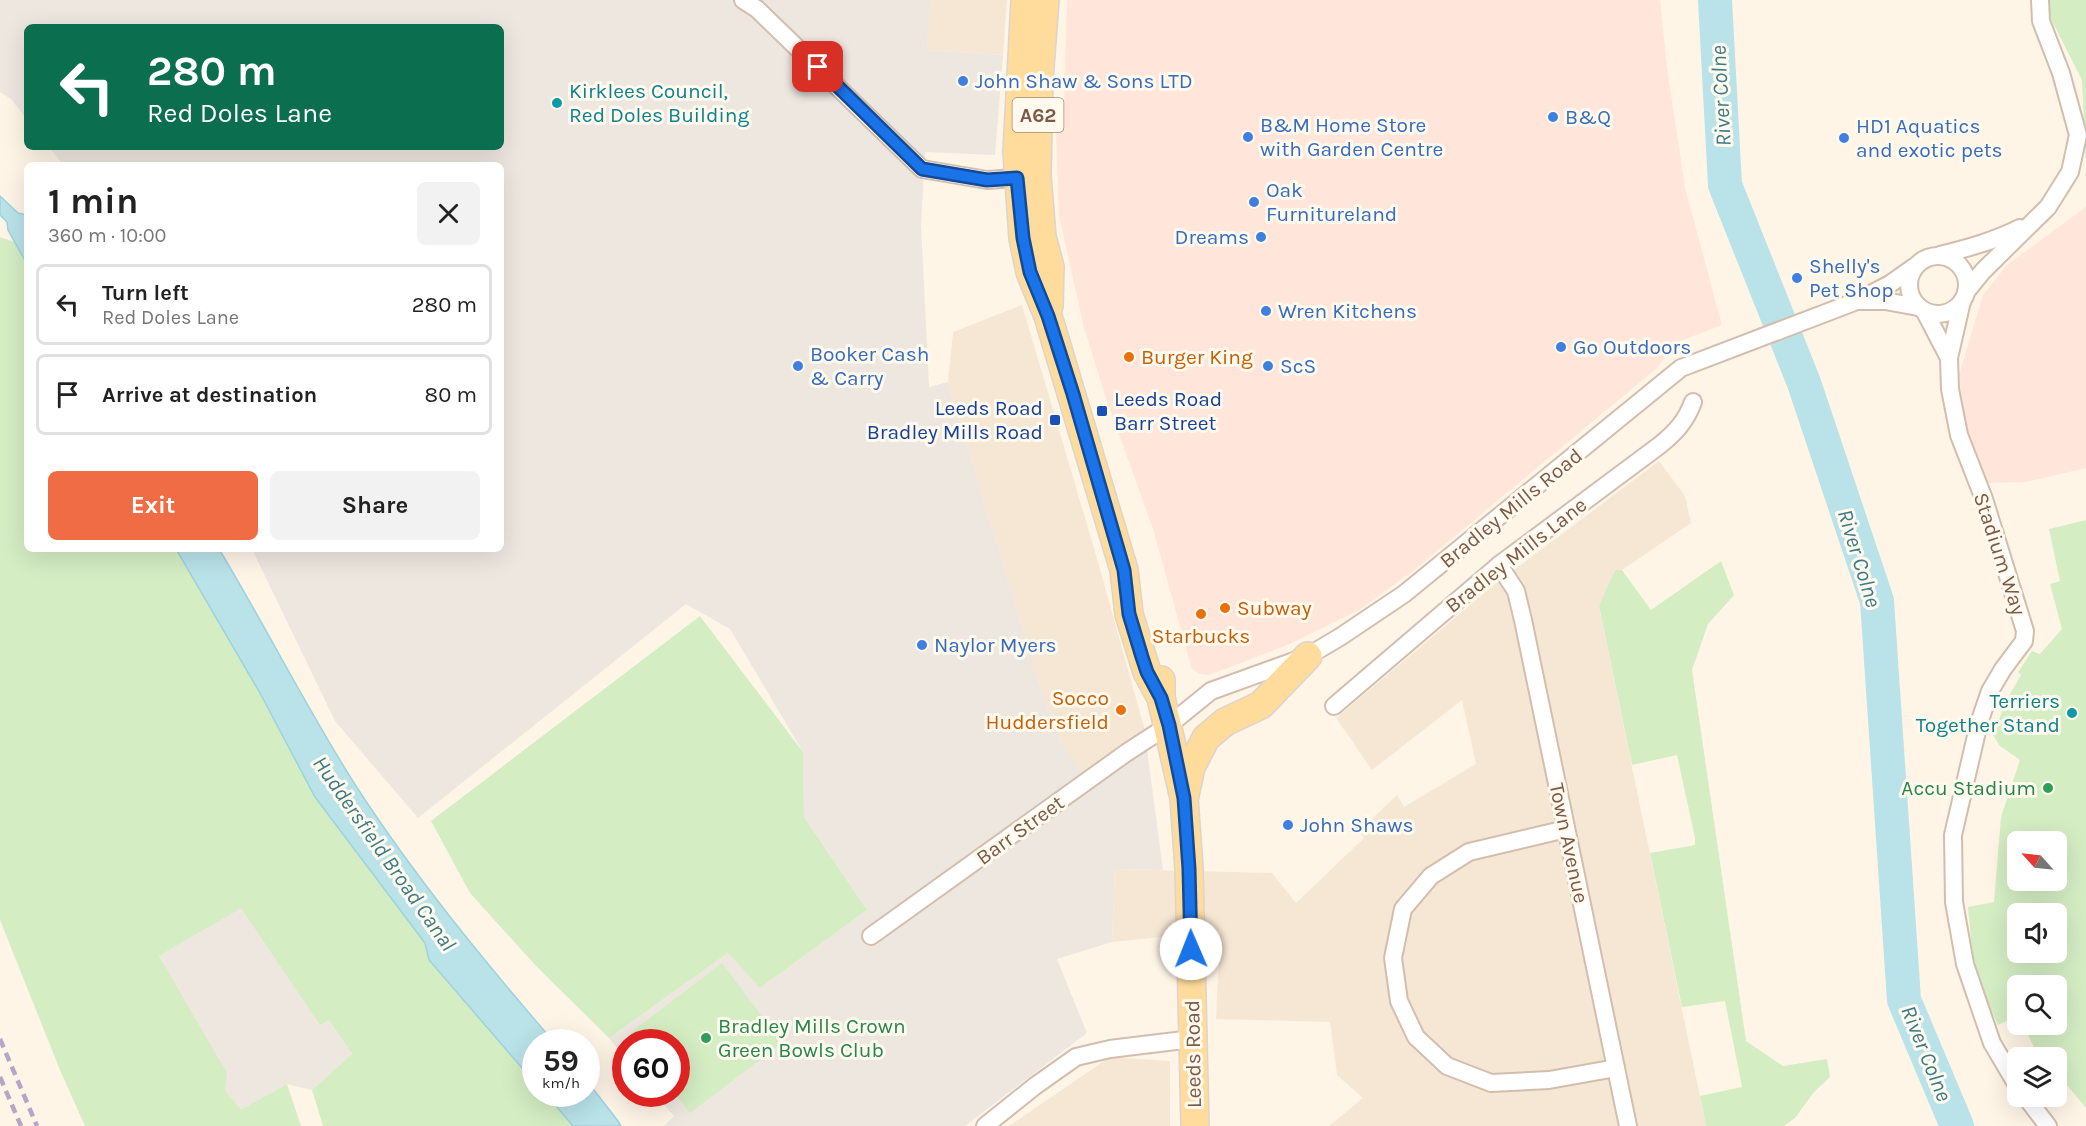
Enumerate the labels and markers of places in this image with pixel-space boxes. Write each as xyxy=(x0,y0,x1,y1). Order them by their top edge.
pin xyxy=(792,41,843,92)
place label: John Shaw & Sons LTD xyxy=(975,69,1193,93)
marker: John Shaw & Sons LTD xyxy=(956,74,970,88)
place label: Kirklees Council, Red Doles Building xyxy=(569,79,749,127)
marker: Kirklees Council, Red Doles Building xyxy=(550,96,564,110)
place label: B&Q xyxy=(1565,105,1611,129)
marker: B&Q xyxy=(1546,110,1560,124)
place label: B&M Home Store with Garden Centre xyxy=(1260,113,1443,161)
place label: HD1 Aquatics and exotic pets xyxy=(1856,114,2003,162)
marker: B&M Home Store with Garden Centre xyxy=(1241,130,1255,144)
marker: HD1 Aquatics and exotic pets xyxy=(1837,131,1851,145)
place label: Oak Furnitureland xyxy=(1266,178,1397,226)
marker: Oak Furnitureland xyxy=(1247,195,1261,209)
place label: Dreams xyxy=(1175,225,1249,249)
marker: Dreams xyxy=(1254,230,1268,244)
place label: Shelly's Pet Shop xyxy=(1809,254,1893,302)
marker: Shelly's Pet Shop xyxy=(1790,271,1804,285)
place label: Wren Kitchens xyxy=(1278,299,1417,323)
marker: Wren Kitchens xyxy=(1259,304,1273,318)
place label: Go Outdoors xyxy=(1573,335,1691,359)
marker: Go Outdoors xyxy=(1554,340,1568,354)
place label: Booker Cash & Carry xyxy=(810,342,929,390)
place label: Burger King xyxy=(1141,345,1253,369)
marker: Burger King xyxy=(1122,350,1136,364)
place label: ScS xyxy=(1280,354,1316,378)
marker: Booker Cash & Carry xyxy=(791,359,805,373)
marker: ScS xyxy=(1261,359,1275,373)
place label: Leeds Road Barr Street xyxy=(1114,387,1222,435)
place label: Leeds Road Bradley Mills Road xyxy=(867,396,1043,444)
marker: Leeds Road Barr Street xyxy=(1095,404,1109,418)
marker: Leeds Road Bradley Mills Road xyxy=(1048,413,1062,427)
place label: Subway xyxy=(1237,596,1312,620)
marker: Subway xyxy=(1218,601,1232,615)
marker: Starbucks xyxy=(1194,607,1208,621)
place label: Starbucks xyxy=(1152,624,1250,648)
place label: Naylor Myers xyxy=(934,633,1057,657)
marker: Naylor Myers xyxy=(915,638,929,652)
place label: Socco Huddersfield xyxy=(985,686,1109,734)
place label: Terriers Together Stand xyxy=(1916,689,2060,737)
marker: Socco Huddersfield xyxy=(1114,703,1128,717)
marker: Terriers Together Stand xyxy=(2065,706,2079,720)
place label: Accu Stadium xyxy=(1901,776,2036,800)
marker: Accu Stadium xyxy=(2041,781,2055,795)
place label: John Shaws xyxy=(1300,813,1413,837)
marker: John Shaws xyxy=(1281,818,1295,832)
place label: Bradley Mills Crown Green Bowls Club xyxy=(718,1014,906,1062)
marker: Bradley Mills Crown Green Bowls Club xyxy=(699,1031,713,1045)

